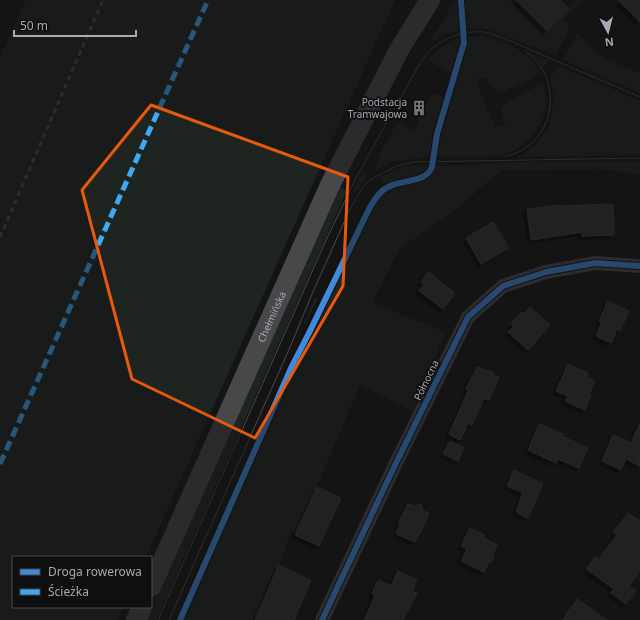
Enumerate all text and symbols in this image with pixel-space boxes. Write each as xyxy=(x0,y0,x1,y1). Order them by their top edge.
scale bar xyxy=(14,12,136,38)
north arrow xyxy=(588,12,628,52)
text: 50 m xyxy=(20,17,48,34)
text: N xyxy=(604,34,615,50)
place label: Podstacja Tramwajowa xyxy=(348,95,407,121)
building icon: Podstacja Tramwajowa xyxy=(410,99,428,117)
street label: Chełmińska xyxy=(254,289,289,344)
street label: Północna xyxy=(410,357,442,403)
legend xyxy=(12,556,152,608)
text: Droga rowerowa xyxy=(48,563,142,580)
text: Ścieżka xyxy=(48,583,89,600)

